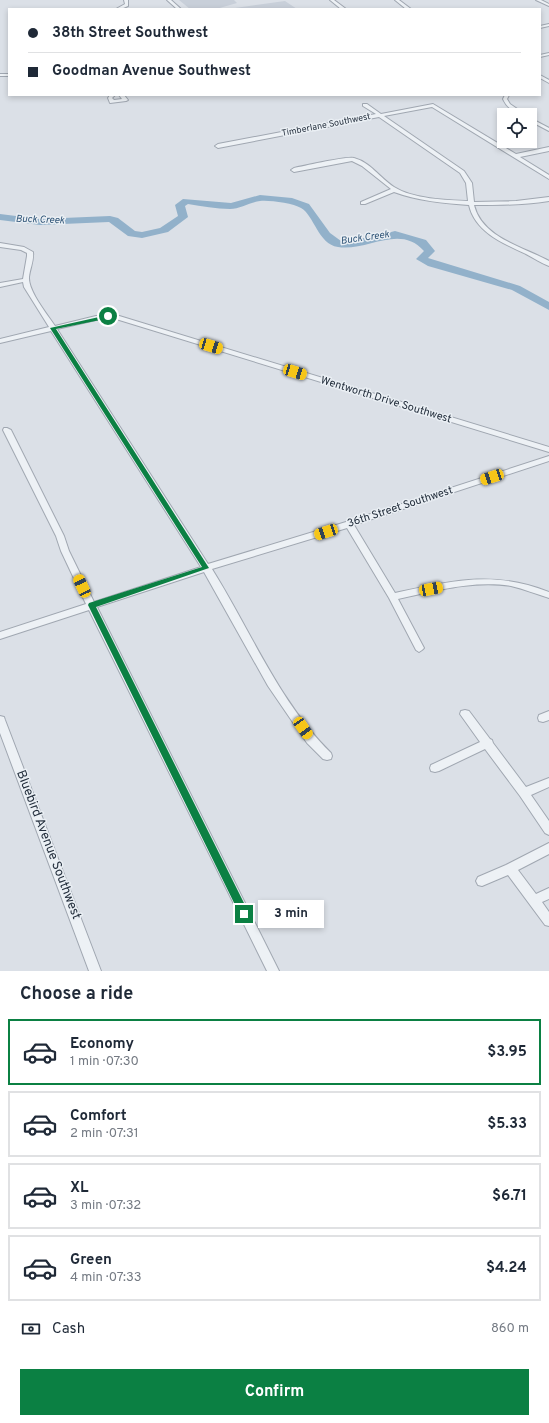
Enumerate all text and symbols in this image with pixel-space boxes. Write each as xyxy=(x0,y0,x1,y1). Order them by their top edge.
text: 38th Street Southwest xyxy=(52,24,208,43)
text: Goodman Avenue Southwest xyxy=(52,62,251,81)
map controls xyxy=(497,108,537,148)
button: locate xyxy=(497,108,537,148)
street label: Timberlane Southwest xyxy=(281,111,371,139)
water label: Buck Creek xyxy=(15,213,66,227)
water label: Buck Creek xyxy=(340,228,391,248)
route start xyxy=(99,307,117,325)
car xyxy=(198,337,224,355)
car xyxy=(282,363,308,381)
street label: Wentworth Drive Southwest xyxy=(319,373,453,427)
car xyxy=(479,468,505,486)
street label: 36th Street Southwest xyxy=(345,483,455,531)
car xyxy=(313,523,339,541)
car xyxy=(71,573,93,599)
car xyxy=(418,581,444,597)
car xyxy=(291,715,315,741)
street label: Bluebird Avenue Southwest xyxy=(12,768,84,922)
callout: 3 min xyxy=(258,900,324,928)
route end xyxy=(235,905,253,923)
text: 3 min xyxy=(274,906,308,922)
text: Choose a ride xyxy=(20,983,133,1006)
icon: car xyxy=(22,1034,58,1070)
text: Economy xyxy=(70,1035,134,1054)
text: $3.95 xyxy=(487,1043,527,1062)
text: 1 min · 07:30 xyxy=(70,1054,139,1070)
icon: car xyxy=(22,1106,58,1142)
text: Comfort xyxy=(70,1107,127,1126)
text: $5.33 xyxy=(487,1115,527,1134)
text: 2 min · 07:31 xyxy=(70,1126,139,1142)
icon: car xyxy=(22,1178,58,1214)
text: XL xyxy=(70,1179,88,1198)
text: $6.71 xyxy=(492,1187,527,1206)
text: 3 min · 07:32 xyxy=(70,1198,141,1214)
icon: car xyxy=(22,1250,58,1286)
text: Green xyxy=(70,1251,112,1270)
text: $4.24 xyxy=(486,1259,527,1278)
text: 4 min · 07:33 xyxy=(70,1270,142,1286)
icon: cash xyxy=(20,1318,42,1340)
text: Cash xyxy=(52,1320,85,1339)
text: 860 m xyxy=(491,1321,529,1337)
button: Confirm xyxy=(20,1369,529,1415)

